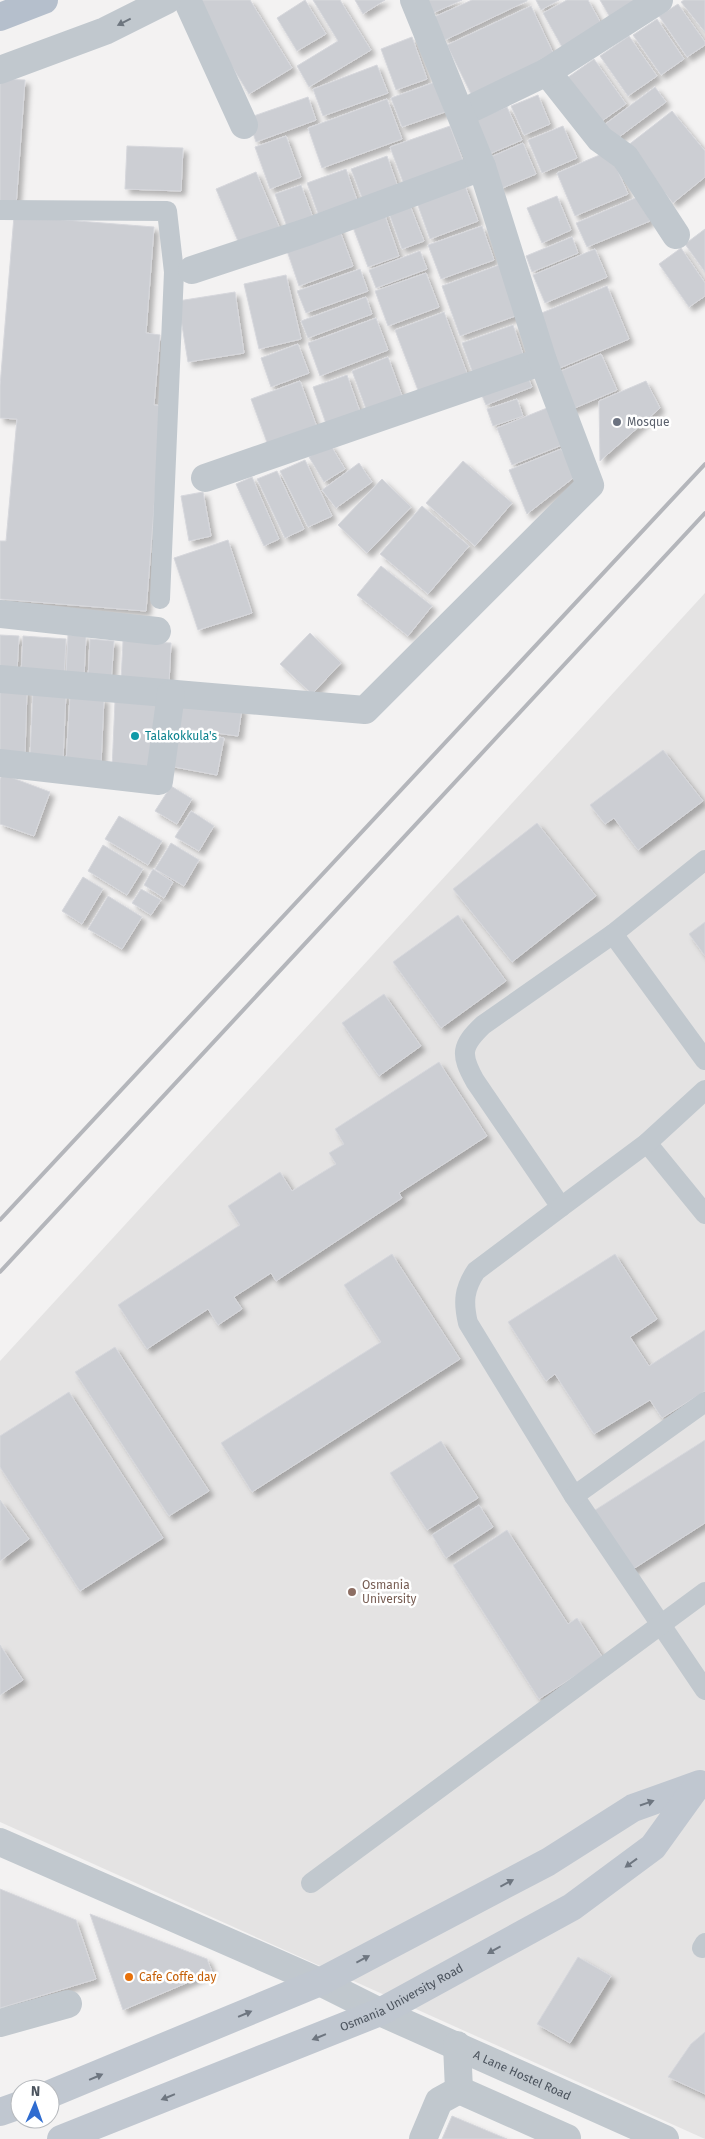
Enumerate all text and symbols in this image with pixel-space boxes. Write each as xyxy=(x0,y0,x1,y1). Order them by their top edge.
one-way arrow xyxy=(117,18,131,26)
place label: Mosque xyxy=(627,415,670,429)
marker: Mosque xyxy=(611,416,623,428)
place label: Talakokkula's xyxy=(145,729,218,743)
marker: Talakokkula's xyxy=(129,730,141,742)
place label: Osmania University xyxy=(362,1578,416,1606)
marker: Osmania University xyxy=(346,1586,358,1598)
one-way arrow xyxy=(640,1799,655,1806)
one-way arrow xyxy=(624,1858,638,1868)
one-way arrow xyxy=(500,1879,513,1888)
one-way arrow xyxy=(488,1945,501,1954)
one-way arrow xyxy=(356,1955,370,1963)
street label: Osmania University Road xyxy=(338,1961,466,2034)
place label: Cafe Coffe day xyxy=(139,1970,216,1984)
marker: Cafe Coffe day xyxy=(123,1971,135,1983)
one-way arrow xyxy=(238,2009,252,2017)
one-way arrow xyxy=(311,2033,326,2041)
street label: A Lane Hostel Road xyxy=(471,2048,573,2103)
one-way arrow xyxy=(89,2073,103,2081)
north arrow xyxy=(10,2079,60,2129)
text: N xyxy=(30,2083,40,2100)
one-way arrow xyxy=(160,2093,175,2101)

